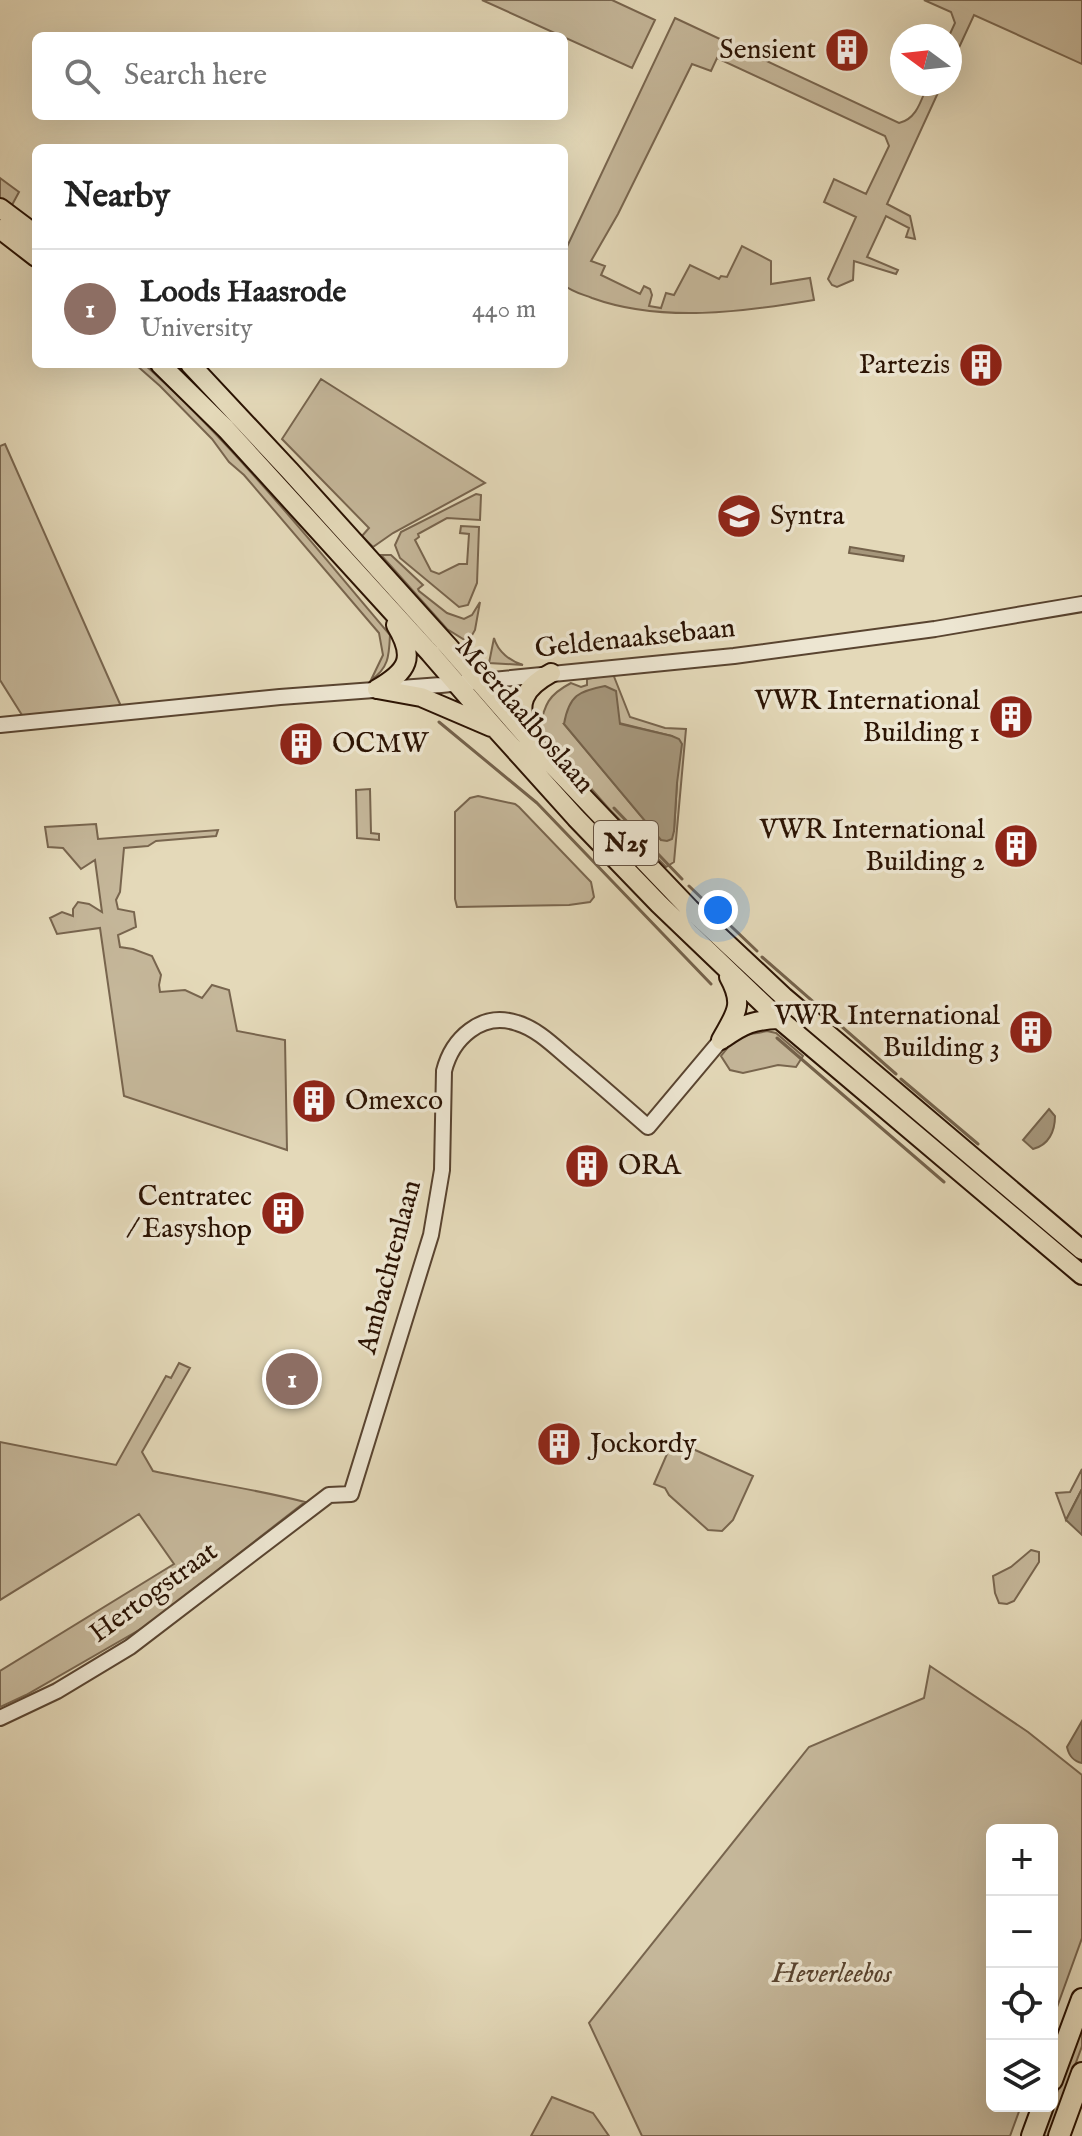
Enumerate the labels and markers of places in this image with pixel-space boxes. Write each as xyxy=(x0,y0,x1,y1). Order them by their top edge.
building icon: Sensient xyxy=(823,26,871,74)
place label: Sensient xyxy=(719,33,816,68)
building icon: Partezis xyxy=(957,341,1005,389)
place label: Partezis xyxy=(859,348,950,383)
school or university icon: Syntra xyxy=(715,492,763,540)
place label: Syntra xyxy=(770,499,846,534)
place label: VWR International Building 1 xyxy=(753,684,980,751)
building icon: VWR International Building 1 xyxy=(987,693,1035,741)
building icon: OCMW xyxy=(277,720,325,768)
place label: OCMW xyxy=(332,727,430,762)
place label: VWR International Building 2 xyxy=(758,813,985,880)
building icon: VWR International Building 2 xyxy=(992,822,1040,870)
place label: VWR International Building 3 xyxy=(773,999,1000,1066)
building icon: VWR International Building 3 xyxy=(1007,1008,1055,1056)
building icon: Omexco xyxy=(290,1077,338,1125)
place label: Omexco xyxy=(345,1084,443,1119)
building icon: ORA xyxy=(563,1142,611,1190)
place label: ORA xyxy=(618,1149,682,1184)
place label: Centratec / Easyshop xyxy=(126,1180,252,1247)
building icon: Centratec / Easyshop xyxy=(259,1189,307,1237)
pin: 1 xyxy=(266,1349,318,1409)
building icon: Jockordy xyxy=(535,1420,583,1468)
place label: Jockordy xyxy=(587,1427,697,1462)

